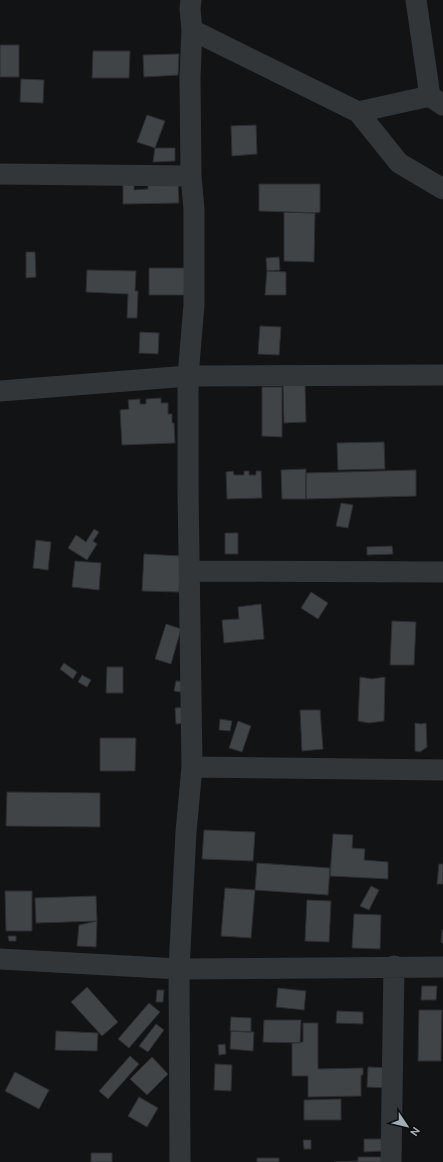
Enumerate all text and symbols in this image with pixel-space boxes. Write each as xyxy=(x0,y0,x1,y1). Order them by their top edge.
north arrow xyxy=(387,1106,427,1146)
text: N xyxy=(408,1125,422,1139)

